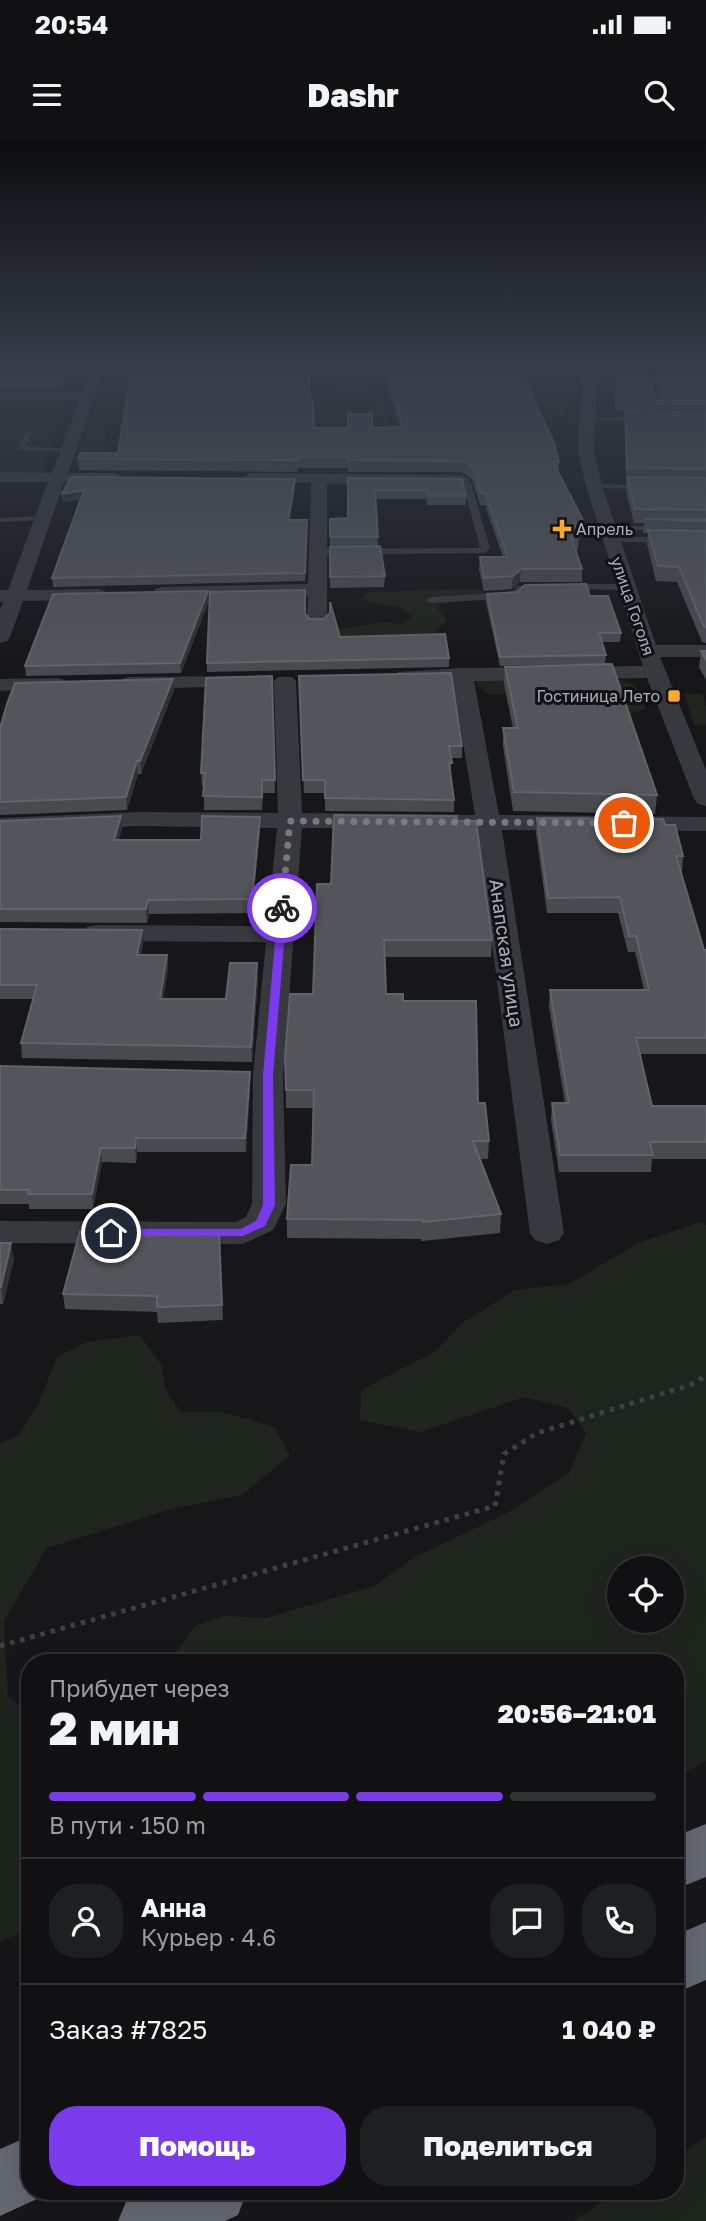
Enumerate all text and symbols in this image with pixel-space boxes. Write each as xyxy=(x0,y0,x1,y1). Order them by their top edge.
text: 20:54 xyxy=(35,9,108,40)
icon: menu xyxy=(28,76,66,114)
text: Dashr xyxy=(307,76,399,114)
icon: search xyxy=(640,76,678,114)
place label: Апрель xyxy=(576,519,633,539)
marker: Апрель xyxy=(554,521,570,537)
street label: улица Гоголя xyxy=(607,554,659,658)
place label: Гостиница Лето xyxy=(536,686,660,706)
marker: Гостиница Лето xyxy=(666,688,682,704)
pin xyxy=(594,793,654,853)
icon: bag xyxy=(605,804,643,842)
courier xyxy=(247,873,317,943)
street label: Анапская улица xyxy=(485,877,529,1029)
icon: bike xyxy=(263,889,301,927)
pin xyxy=(81,1203,141,1263)
icon: home xyxy=(92,1214,130,1252)
map controls xyxy=(607,1556,684,1633)
button: locate xyxy=(607,1556,684,1633)
text: Прибудет через xyxy=(49,1674,230,1702)
text: 20:56–21:01 xyxy=(498,1698,656,1729)
text: 2 мин xyxy=(49,1700,180,1755)
text: В пути · 150 m xyxy=(49,1811,206,1839)
button: person xyxy=(49,1884,123,1958)
button: chat xyxy=(490,1884,564,1958)
button: phone xyxy=(582,1884,656,1958)
text: Анна xyxy=(141,1892,206,1923)
text: Курьер · 4.6 xyxy=(141,1923,276,1951)
text: Заказ #7825 xyxy=(49,2014,207,2045)
text: 1 040 ₽ xyxy=(562,2014,656,2045)
button: Помощь xyxy=(49,2106,346,2186)
button: Поделиться xyxy=(360,2106,656,2186)

